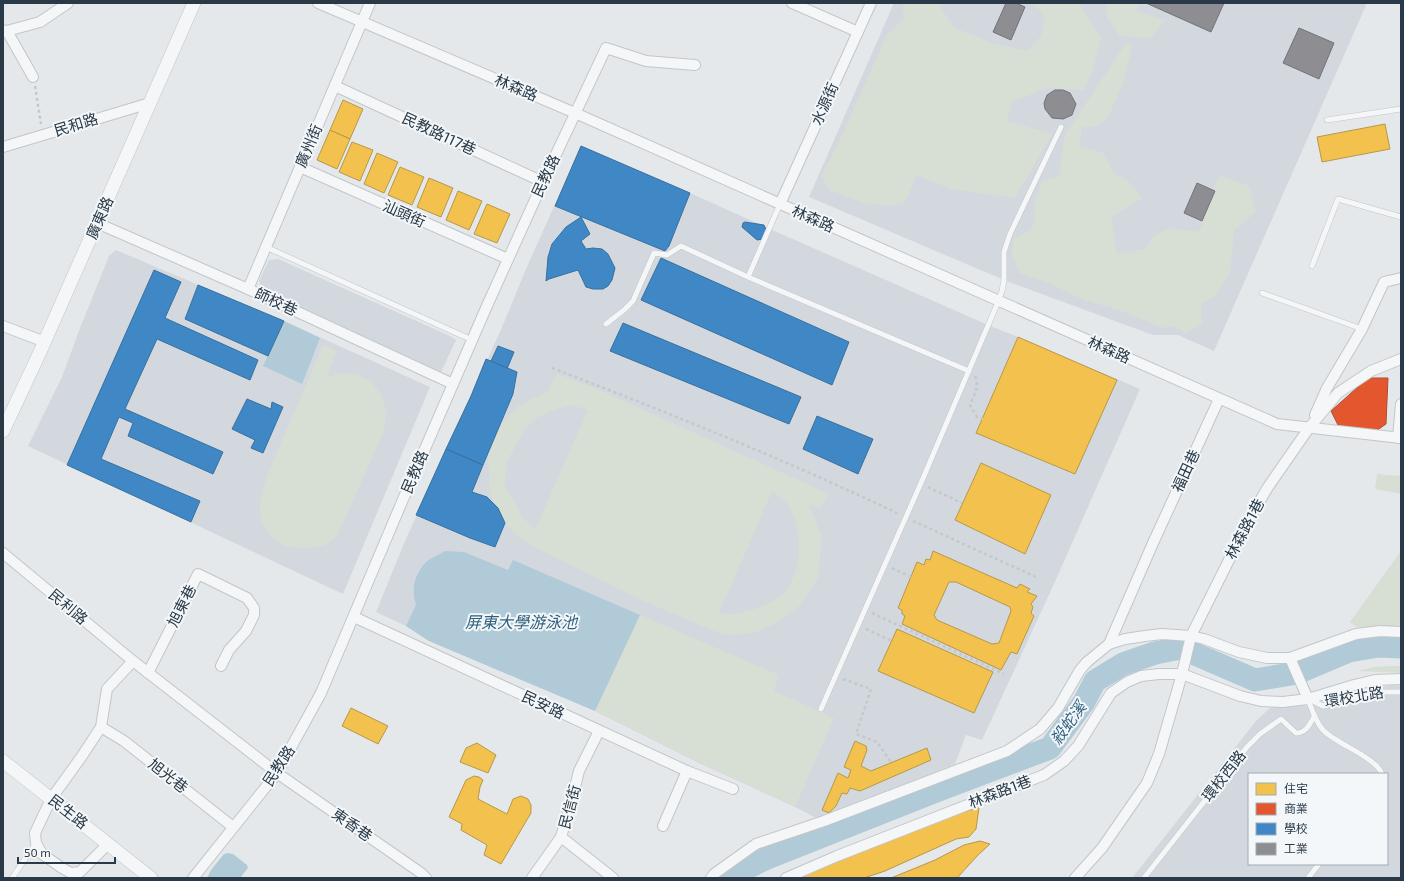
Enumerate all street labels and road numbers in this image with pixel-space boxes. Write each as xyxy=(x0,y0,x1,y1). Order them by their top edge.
street label: 林森路 xyxy=(492,70,541,104)
street label: 水源街 xyxy=(807,79,841,128)
street label: 民教路117巷 xyxy=(400,108,479,158)
street label: 民和路 xyxy=(52,109,100,139)
street label: 廣州街 xyxy=(291,121,325,170)
street label: 民教路 xyxy=(527,151,563,200)
street label: 廣東路 xyxy=(82,193,116,242)
street label: 汕頭街 xyxy=(380,196,429,230)
street label: 林森路 xyxy=(789,201,838,235)
street label: 師校巷 xyxy=(252,283,301,319)
street label: 林森路 xyxy=(1085,332,1134,366)
street label: 福田巷 xyxy=(1167,446,1203,495)
street label: 民教路 xyxy=(397,447,431,496)
street label: 林森路1巷 xyxy=(1221,495,1268,562)
street label: 旭東巷 xyxy=(163,581,199,630)
street label: 民利路 xyxy=(46,585,92,628)
street label: 環校北路 xyxy=(1323,682,1385,710)
street label: 民安路 xyxy=(519,686,568,722)
street label: 民教路 xyxy=(258,742,298,789)
street label: 環校西路 xyxy=(1198,746,1249,805)
street label: 旭光巷 xyxy=(145,754,192,796)
street label: 林森路1巷 xyxy=(966,771,1034,811)
street label: 民信街 xyxy=(555,783,584,831)
street label: 民生路 xyxy=(45,790,92,832)
street label: 東香巷 xyxy=(329,804,376,844)

